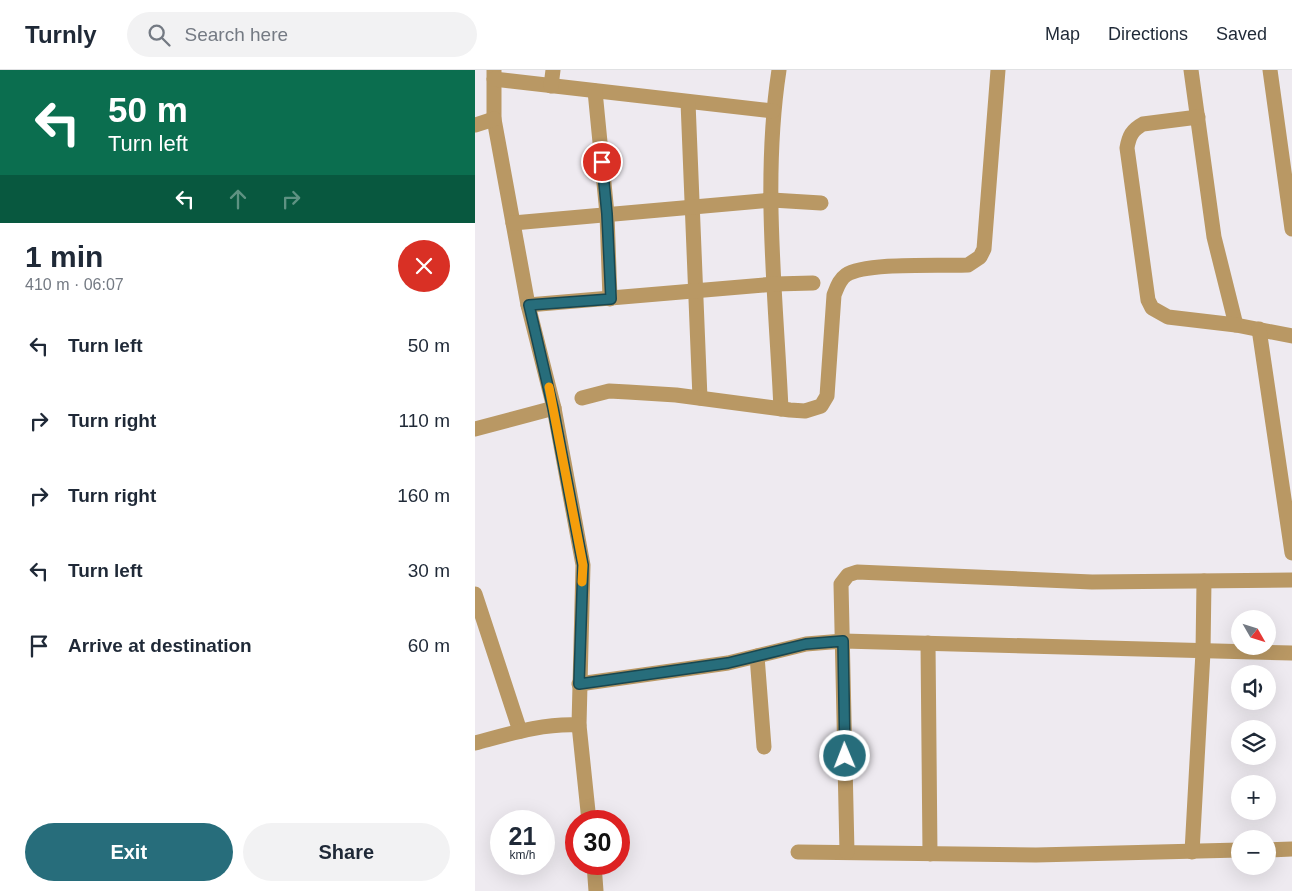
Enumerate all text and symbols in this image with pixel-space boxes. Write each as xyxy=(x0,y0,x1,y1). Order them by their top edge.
search box xyxy=(127,12,477,57)
text: Turnly xyxy=(25,21,97,48)
icon: search xyxy=(145,21,173,49)
text: Search here xyxy=(185,24,288,45)
text: Map xyxy=(1045,24,1080,44)
text: Directions xyxy=(1108,24,1188,44)
text: Saved xyxy=(1216,24,1267,44)
icon: left xyxy=(25,90,90,155)
text: 50 m xyxy=(108,90,188,129)
text: Turn left xyxy=(108,131,188,156)
pin xyxy=(581,141,623,183)
icon: arrive xyxy=(588,148,616,176)
icon: left xyxy=(171,185,199,213)
icon: ahead xyxy=(224,185,252,213)
icon: right xyxy=(277,185,305,213)
text: 1 min xyxy=(25,240,103,273)
button: close xyxy=(398,240,450,292)
text: 410 m · 06:07 xyxy=(25,276,124,293)
icon: left xyxy=(25,332,53,360)
text: Turn left xyxy=(68,335,143,356)
text: 50 m xyxy=(408,335,450,356)
icon: right xyxy=(25,407,53,435)
text: Turn right xyxy=(68,410,156,431)
text: 110 m xyxy=(399,410,450,431)
icon: right xyxy=(25,482,53,510)
text: Turn right xyxy=(68,485,156,506)
text: 160 m xyxy=(397,485,450,506)
icon: left xyxy=(25,557,53,585)
text: Turn left xyxy=(68,560,143,581)
text: 30 m xyxy=(408,560,450,581)
north arrow xyxy=(1231,610,1276,655)
map controls xyxy=(1231,610,1276,875)
icon: arrive xyxy=(25,632,53,660)
text: Arrive at destination xyxy=(68,635,252,656)
text: 60 m xyxy=(408,635,450,656)
button: sound xyxy=(1231,665,1276,710)
button: layers xyxy=(1231,720,1276,765)
position arrow xyxy=(818,729,870,781)
button: + xyxy=(1231,775,1276,820)
speed limit sign: 30 xyxy=(565,810,630,875)
text: 21 xyxy=(509,822,536,850)
button: Exit xyxy=(25,823,233,881)
button: Share xyxy=(243,823,450,881)
button: − xyxy=(1231,830,1276,875)
text: km/h xyxy=(509,848,536,862)

